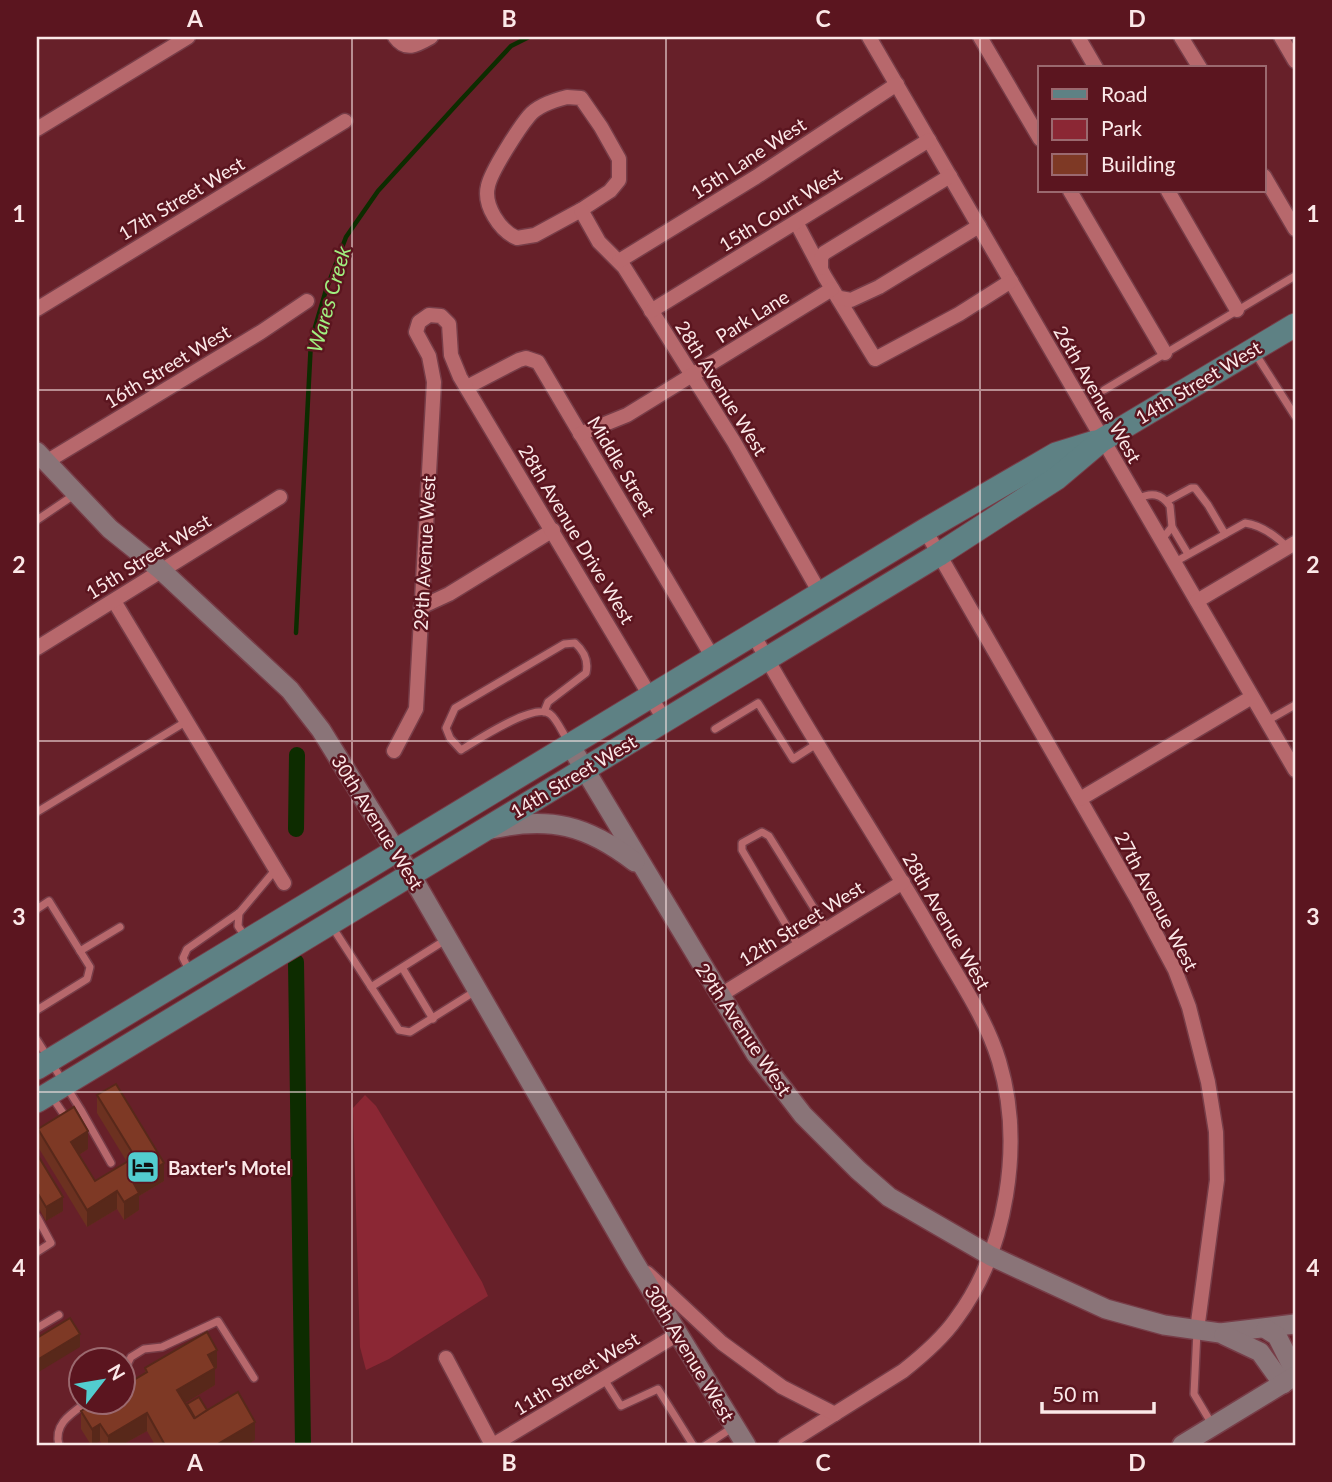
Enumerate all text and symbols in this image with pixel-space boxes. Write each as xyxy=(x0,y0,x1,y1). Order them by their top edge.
text: A xyxy=(186,4,204,32)
text: B xyxy=(501,4,517,32)
text: C xyxy=(815,4,831,32)
text: D xyxy=(1128,4,1146,32)
legend xyxy=(1038,66,1266,192)
text: Road xyxy=(1101,81,1148,106)
street label: 15th Lane West xyxy=(686,112,810,204)
text: Park xyxy=(1101,115,1142,140)
street label: 17th Street West xyxy=(114,151,248,245)
text: Building xyxy=(1101,151,1176,176)
street label: 15th Court West xyxy=(714,162,846,256)
text: 1 xyxy=(12,199,26,227)
text: 1 xyxy=(1306,199,1320,227)
water label: Wares Creek xyxy=(301,242,355,355)
street label: Park Lane xyxy=(711,285,793,347)
street label: 28th Avenue West xyxy=(671,316,773,460)
street label: 16th Street West xyxy=(100,319,234,413)
street label: 26th Avenue West xyxy=(1049,321,1147,467)
street label: 14th Street West xyxy=(1131,335,1265,429)
street label: Middle Street xyxy=(583,412,661,520)
street label: 28th Avenue Drive West xyxy=(514,440,640,628)
street label: 29th Avenue West xyxy=(408,475,440,631)
street label: 15th Street West xyxy=(81,508,215,604)
text: 2 xyxy=(12,550,26,578)
text: 2 xyxy=(1306,550,1320,578)
street label: 14th Street West xyxy=(506,729,640,823)
street label: 30th Avenue West xyxy=(327,750,429,894)
street label: 27th Avenue West xyxy=(1110,827,1204,975)
street label: 28th Avenue West xyxy=(898,848,996,994)
street label: 12th Street West xyxy=(734,875,868,971)
text: 3 xyxy=(12,902,26,930)
text: 3 xyxy=(1306,902,1320,930)
street label: 29th Avenue West xyxy=(691,958,797,1100)
hotel icon: Baxter's Motel xyxy=(124,1148,162,1186)
place label: Baxter's Motel xyxy=(168,1156,291,1179)
text: 4 xyxy=(12,1253,26,1281)
text: 4 xyxy=(1306,1253,1320,1281)
street label: 30th Avenue West xyxy=(640,1281,740,1425)
street label: 11th Street West xyxy=(509,1326,643,1420)
north arrow xyxy=(66,1346,136,1416)
text: N xyxy=(103,1360,131,1384)
scale bar xyxy=(1042,1370,1154,1414)
text: 50 m xyxy=(1052,1381,1099,1406)
text: A xyxy=(186,1448,204,1476)
text: B xyxy=(501,1448,517,1476)
text: C xyxy=(815,1448,831,1476)
text: D xyxy=(1128,1448,1146,1476)

